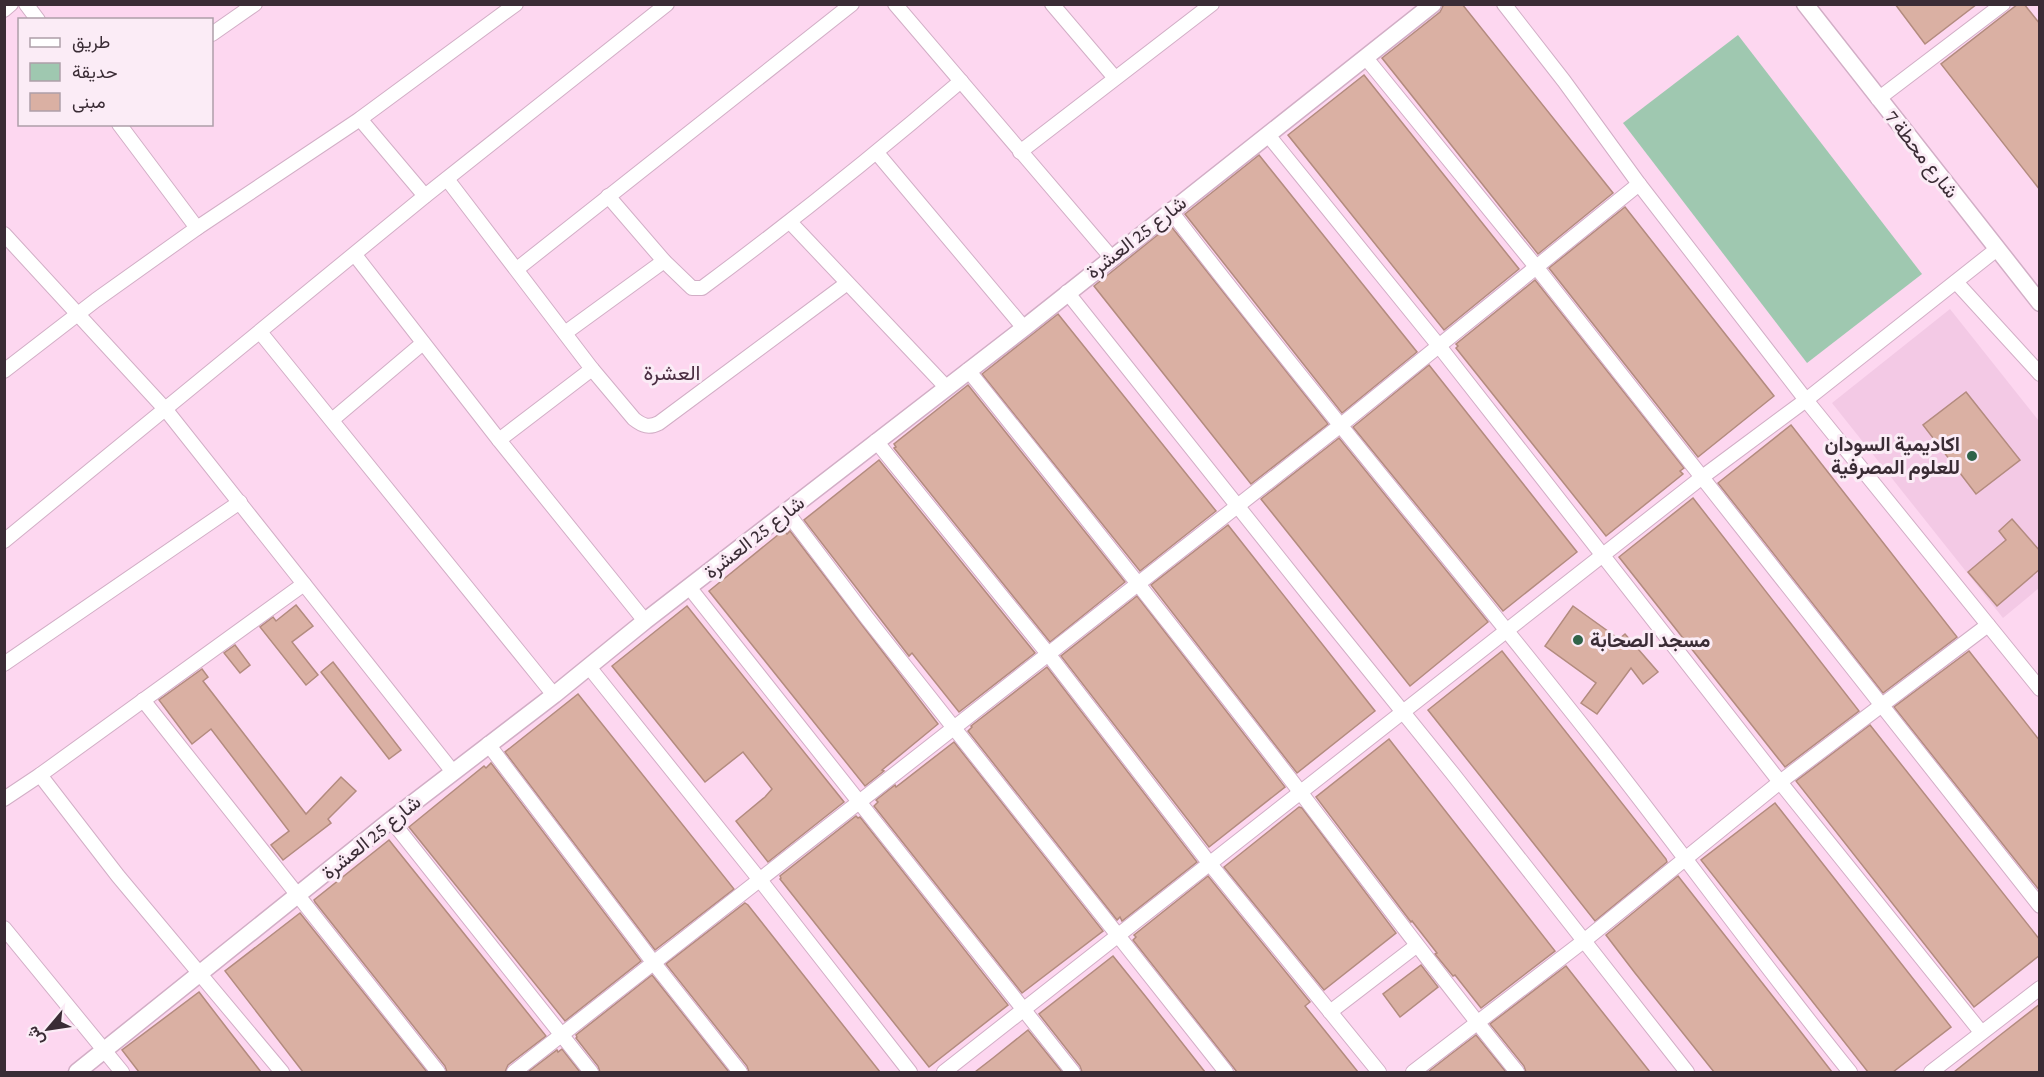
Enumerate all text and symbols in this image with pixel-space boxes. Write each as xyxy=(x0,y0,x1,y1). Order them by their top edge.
legend xyxy=(18,18,213,126)
text: طريق xyxy=(72,32,110,53)
text: حديقة xyxy=(72,62,118,82)
text: مبنى xyxy=(72,92,106,113)
street label: شارع محطة 7 xyxy=(1879,106,1963,204)
street label: شارع 25 العشرة xyxy=(1082,191,1192,285)
district label: العشرة xyxy=(644,361,700,386)
place label: اكاديمية السودان للعلوم المصرفية xyxy=(1824,433,1960,480)
marker: اكاديمية السودان للعلوم المصرفية xyxy=(1965,449,1979,463)
street label: شارع 25 العشرة xyxy=(700,491,810,585)
place label: مسجد الصحابة xyxy=(1590,629,1710,652)
marker: مسجد الصحابة xyxy=(1571,633,1585,647)
street label: شارع 25 العشرة xyxy=(317,790,427,886)
north arrow xyxy=(18,999,78,1059)
text: ش xyxy=(23,1023,48,1049)

